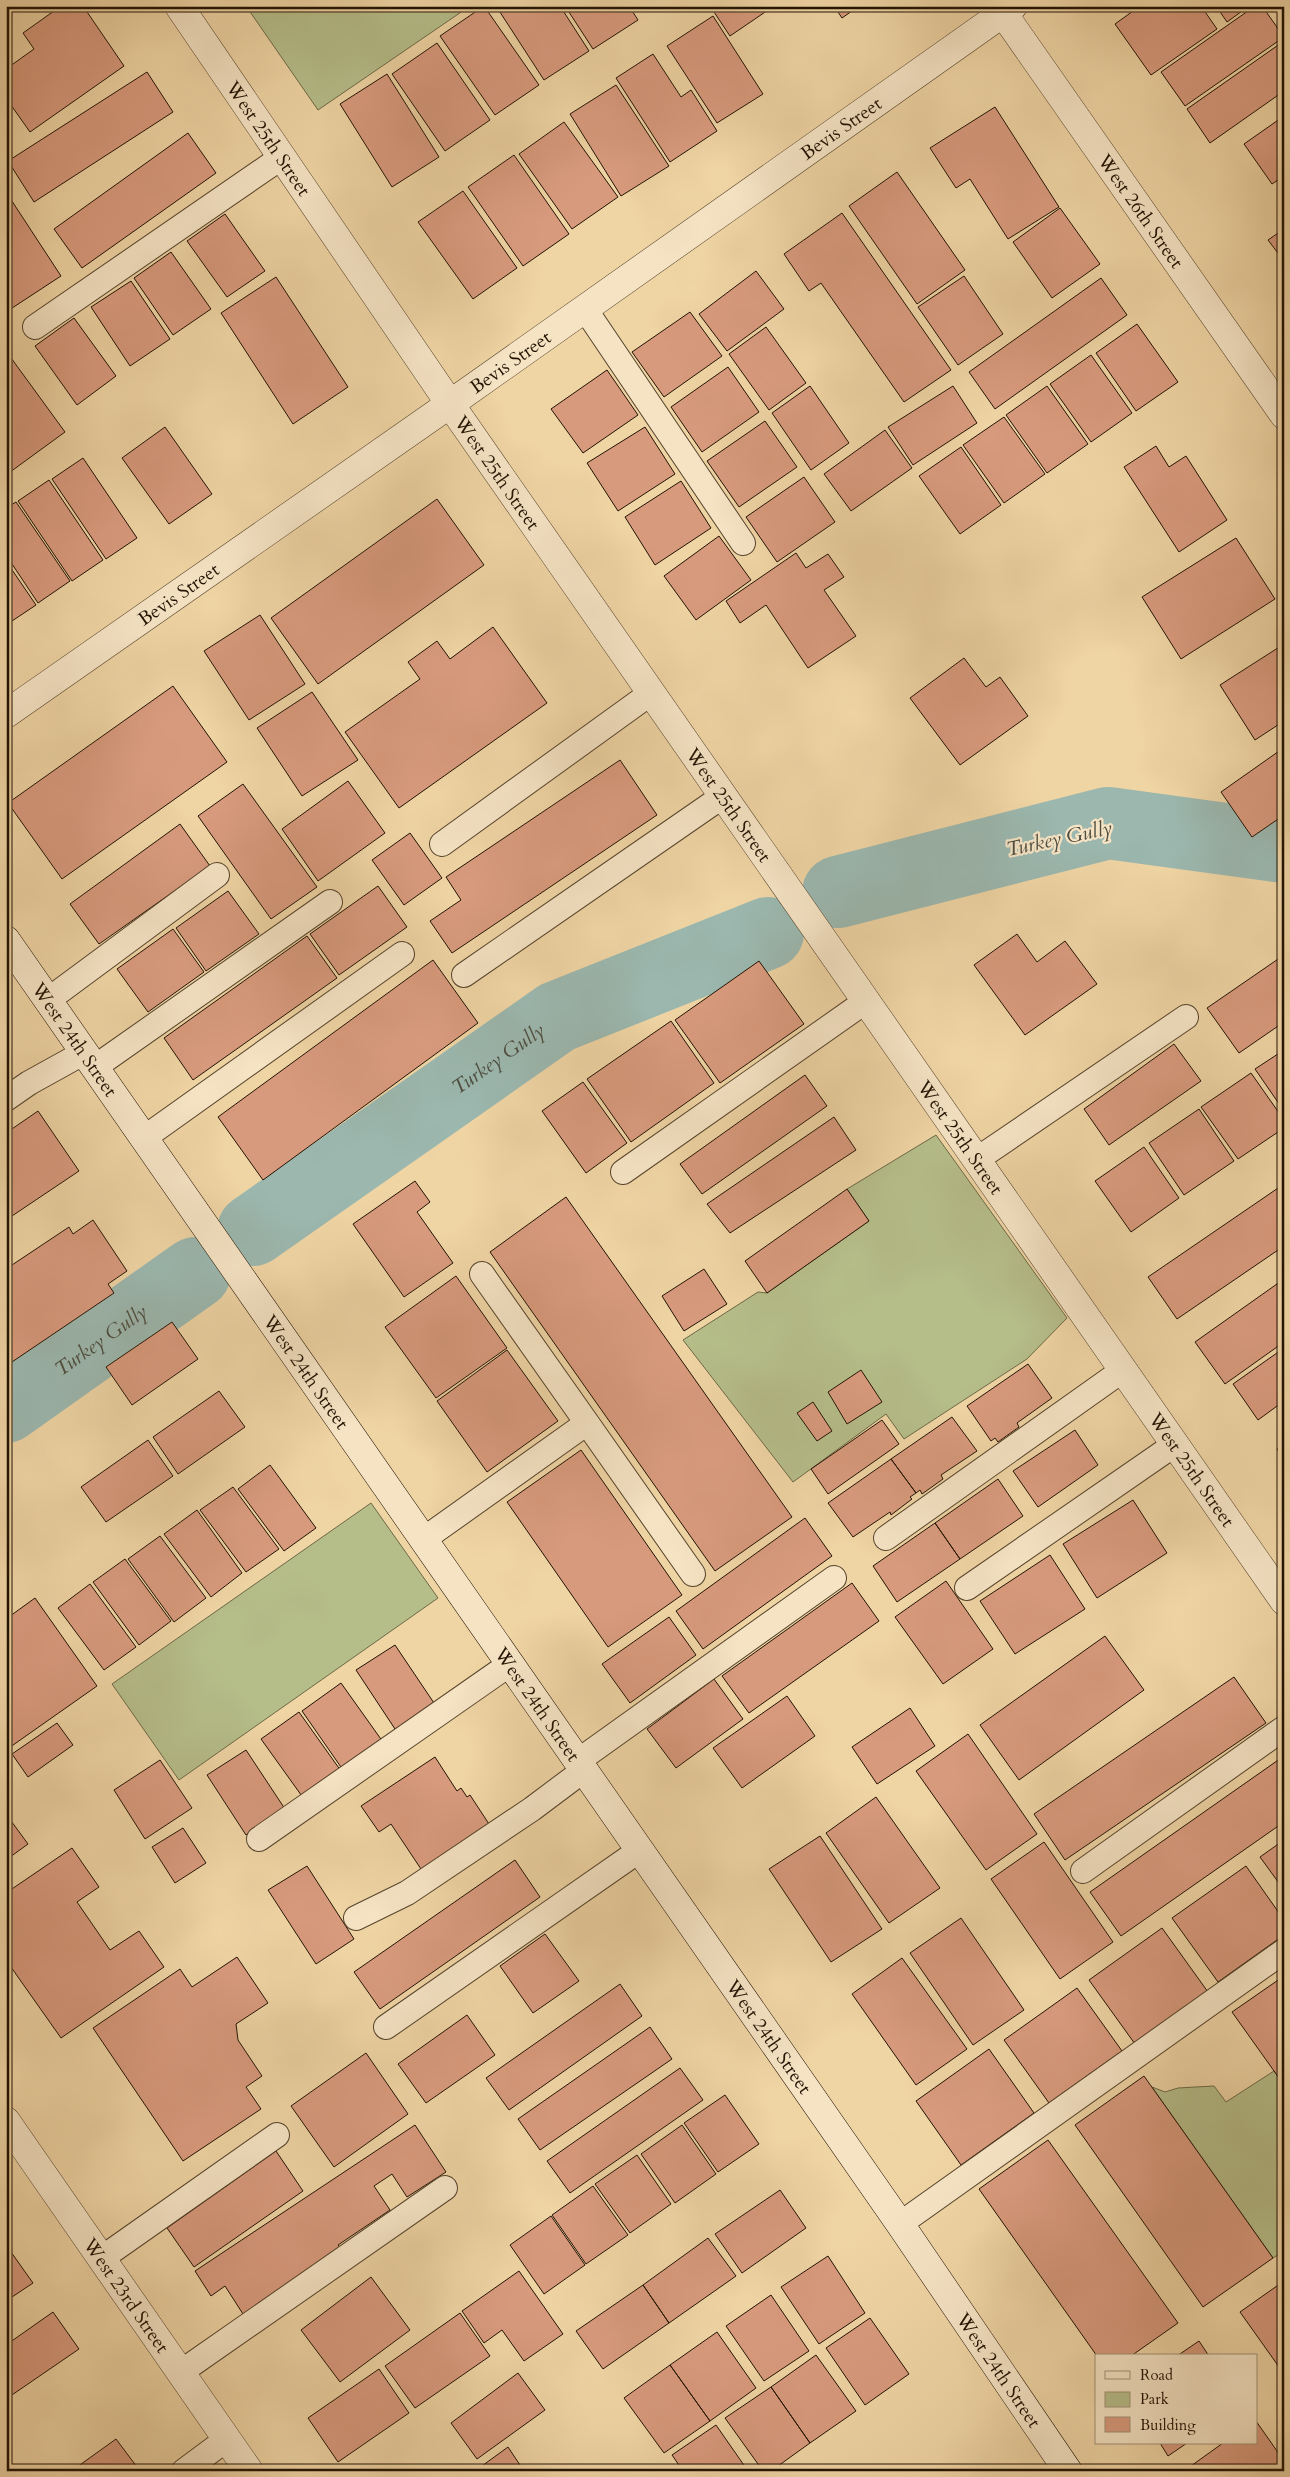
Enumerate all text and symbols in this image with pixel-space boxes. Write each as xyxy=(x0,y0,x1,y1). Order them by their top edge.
street label: West 25th Street xyxy=(219,75,317,201)
street label: Bevis Street xyxy=(796,91,887,166)
street label: West 26th Street xyxy=(1091,148,1189,274)
street label: Bevis Street xyxy=(465,325,556,400)
street label: West 25th Street xyxy=(447,410,546,535)
street label: Bevis Street xyxy=(133,557,225,632)
street label: West 25th Street xyxy=(679,742,777,868)
water label: Turkey Gully xyxy=(1004,814,1115,863)
street label: West 24th Street xyxy=(25,977,123,1102)
water label: Turkey Gully xyxy=(446,1017,550,1101)
street label: West 25th Street xyxy=(910,1074,1009,1200)
water label: Turkey Gully xyxy=(49,1298,153,1382)
street label: West 24th Street xyxy=(256,1309,355,1435)
street label: West 25th Street xyxy=(1142,1407,1240,1532)
street label: West 24th Street xyxy=(488,1641,586,1767)
street label: West 24th Street xyxy=(719,1974,818,2099)
street label: West 23rd Street xyxy=(76,2232,175,2358)
street label: West 24th Street xyxy=(949,2307,1047,2433)
legend xyxy=(1095,2354,1258,2444)
text: Road xyxy=(1140,2365,1173,2385)
text: Park xyxy=(1140,2389,1169,2409)
text: Building xyxy=(1140,2415,1196,2435)

